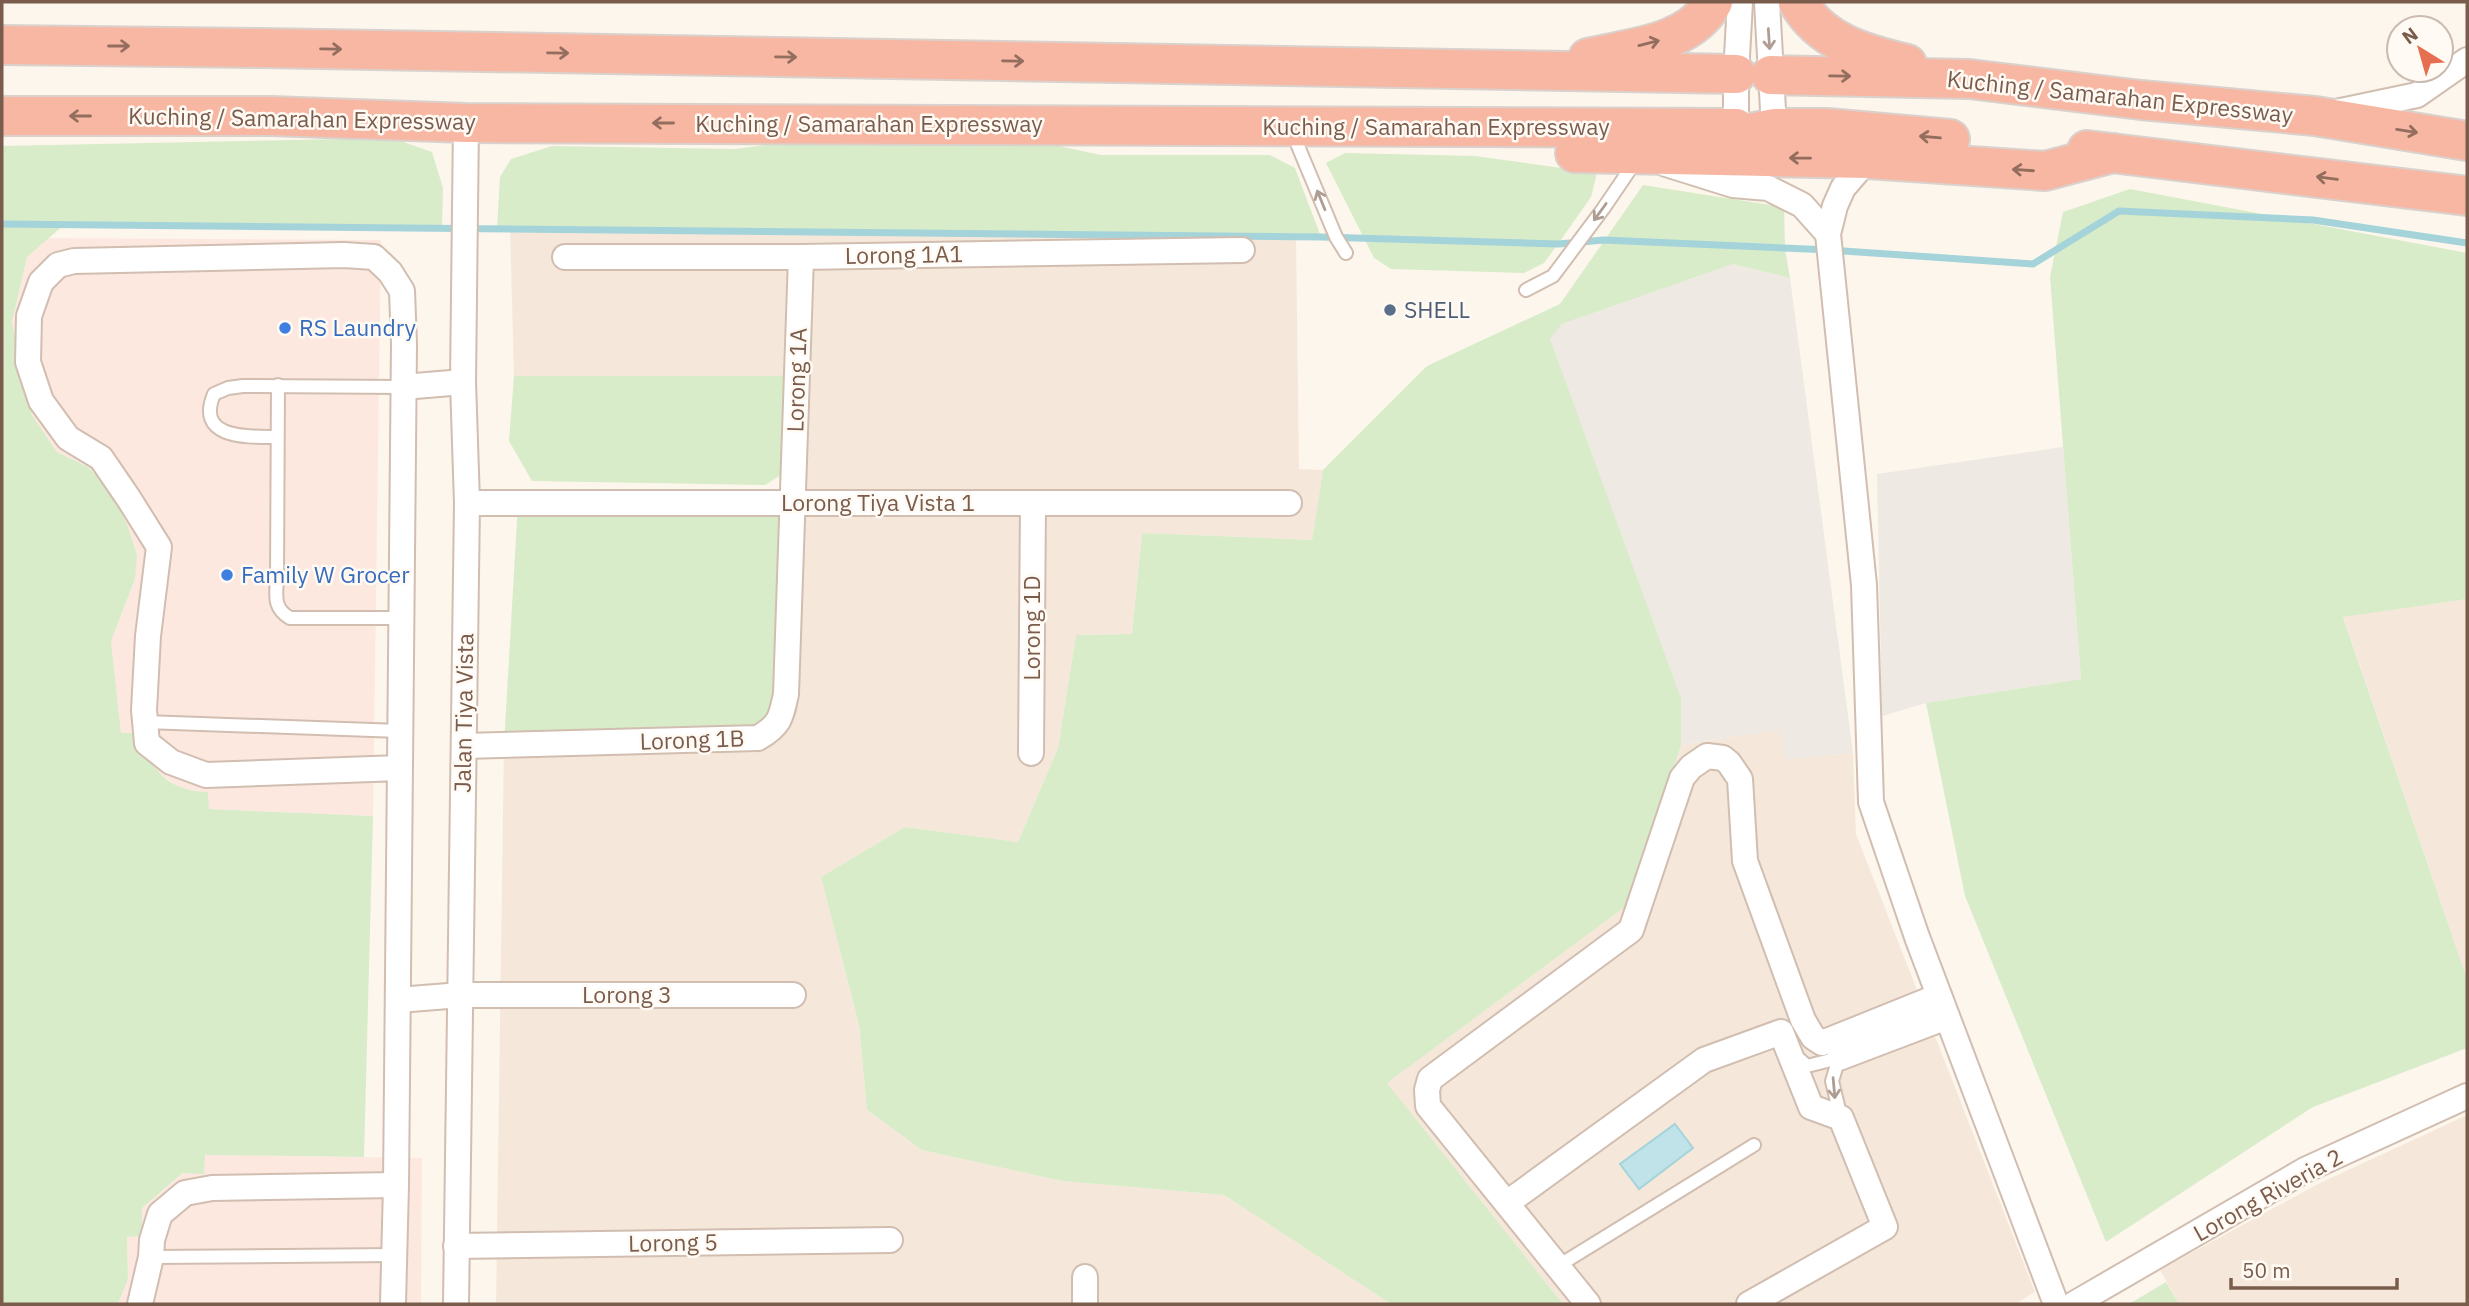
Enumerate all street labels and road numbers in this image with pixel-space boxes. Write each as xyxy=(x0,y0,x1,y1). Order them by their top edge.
street label: Kuching / Samarahan Expressway xyxy=(1946,63,2295,129)
street label: Kuching / Samarahan Expressway xyxy=(128,100,477,136)
street label: Kuching / Samarahan Expressway xyxy=(695,108,1043,138)
street label: Kuching / Samarahan Expressway xyxy=(1262,111,1610,141)
street label: Lorong 1A1 xyxy=(845,238,963,270)
street label: Lorong 1A xyxy=(779,327,813,433)
street label: Lorong Tiya Vista 1 xyxy=(781,487,975,517)
street label: Lorong 1D xyxy=(1016,575,1046,681)
street label: Jalan Tiya Vista xyxy=(447,633,479,793)
street label: Lorong 1B xyxy=(639,722,745,756)
street label: Lorong 3 xyxy=(582,979,672,1009)
street label: Lorong Riveria 2 xyxy=(2188,1141,2347,1247)
street label: Lorong 5 xyxy=(628,1226,718,1258)

